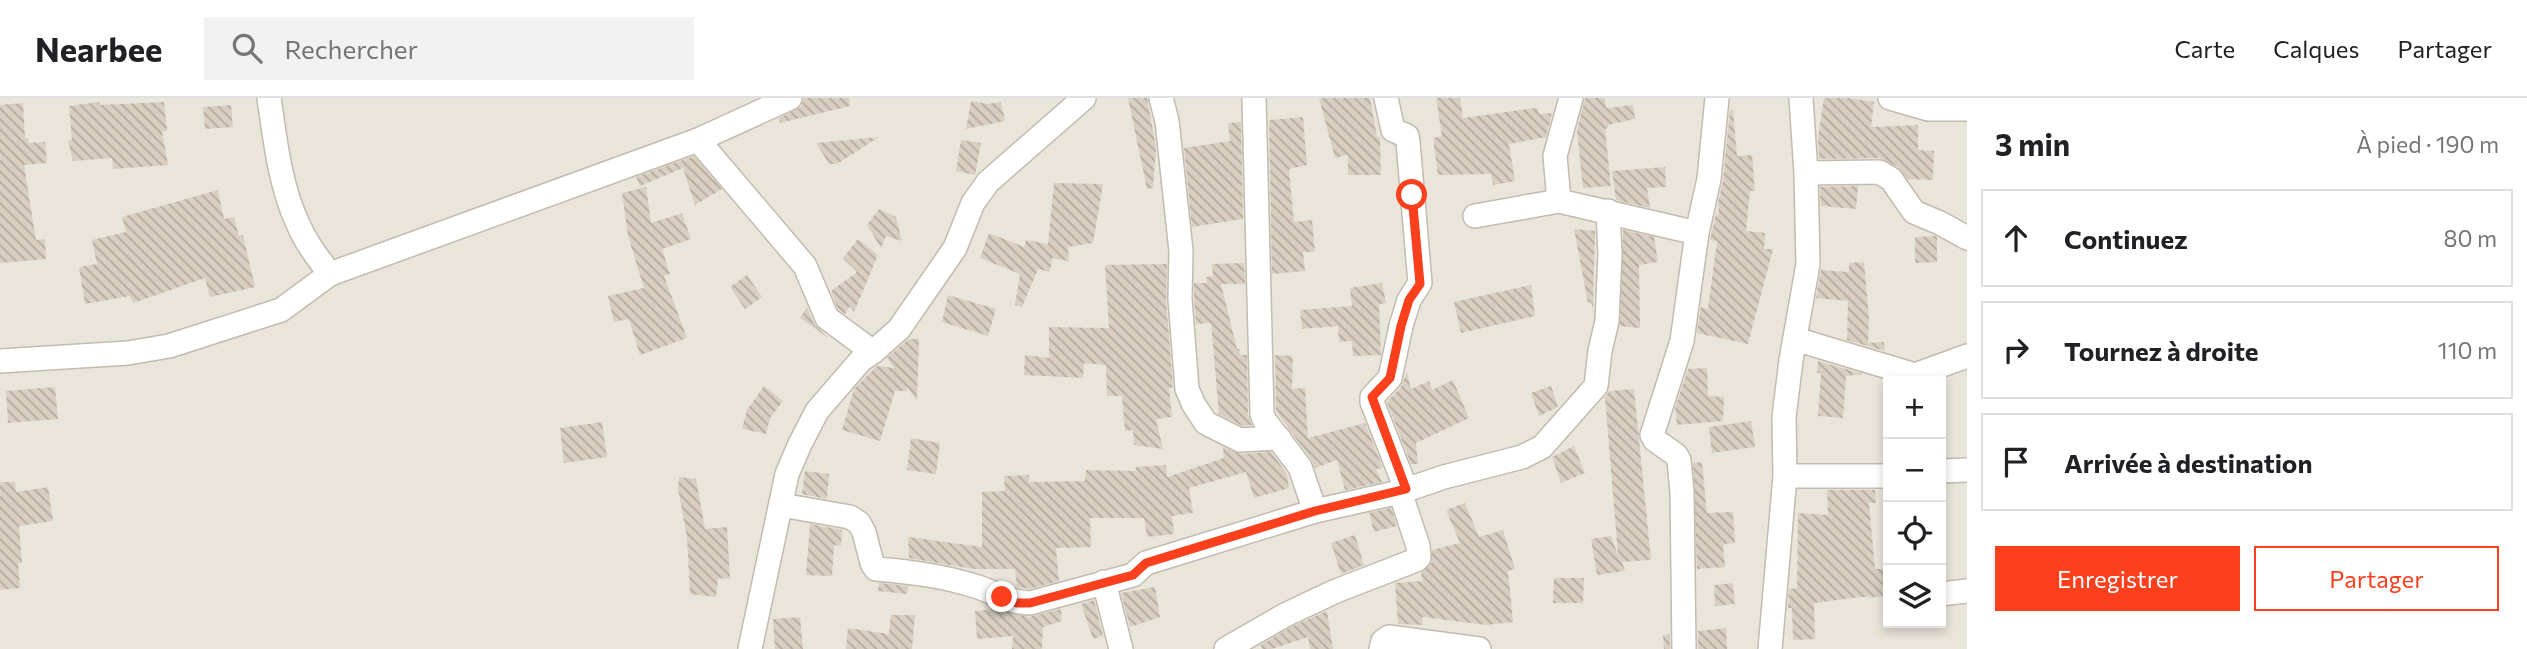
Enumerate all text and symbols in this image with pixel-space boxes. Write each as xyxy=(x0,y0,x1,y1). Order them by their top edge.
search box xyxy=(204,17,694,80)
text: Nearbee xyxy=(35,28,162,69)
icon: search xyxy=(228,29,266,67)
text: Rechercher xyxy=(284,33,418,64)
text: Carte xyxy=(2174,34,2235,63)
text: Calques xyxy=(2273,34,2359,63)
text: Partager xyxy=(2397,34,2492,63)
text: 3 min xyxy=(1995,125,2070,162)
text: À pied · 190 m xyxy=(2356,130,2499,158)
route start xyxy=(1396,179,1427,210)
icon: ahead xyxy=(1997,219,2035,257)
text: Continuez xyxy=(2064,223,2188,254)
text: 80 m xyxy=(2444,224,2497,252)
icon: right xyxy=(1997,331,2035,369)
text: Tournez à droite xyxy=(2064,335,2259,366)
text: 110 m xyxy=(2438,336,2497,364)
map controls xyxy=(1883,376,1946,628)
button: + xyxy=(1883,376,1946,439)
button: − xyxy=(1883,439,1946,502)
icon: arrive xyxy=(1997,443,2035,481)
text: Arrivée à destination xyxy=(2064,447,2312,478)
button: locate xyxy=(1883,502,1946,565)
button: Enregistrer xyxy=(1995,546,2240,611)
button: Partager xyxy=(2254,546,2499,611)
button: layers xyxy=(1883,565,1946,628)
route end xyxy=(986,581,1017,612)

